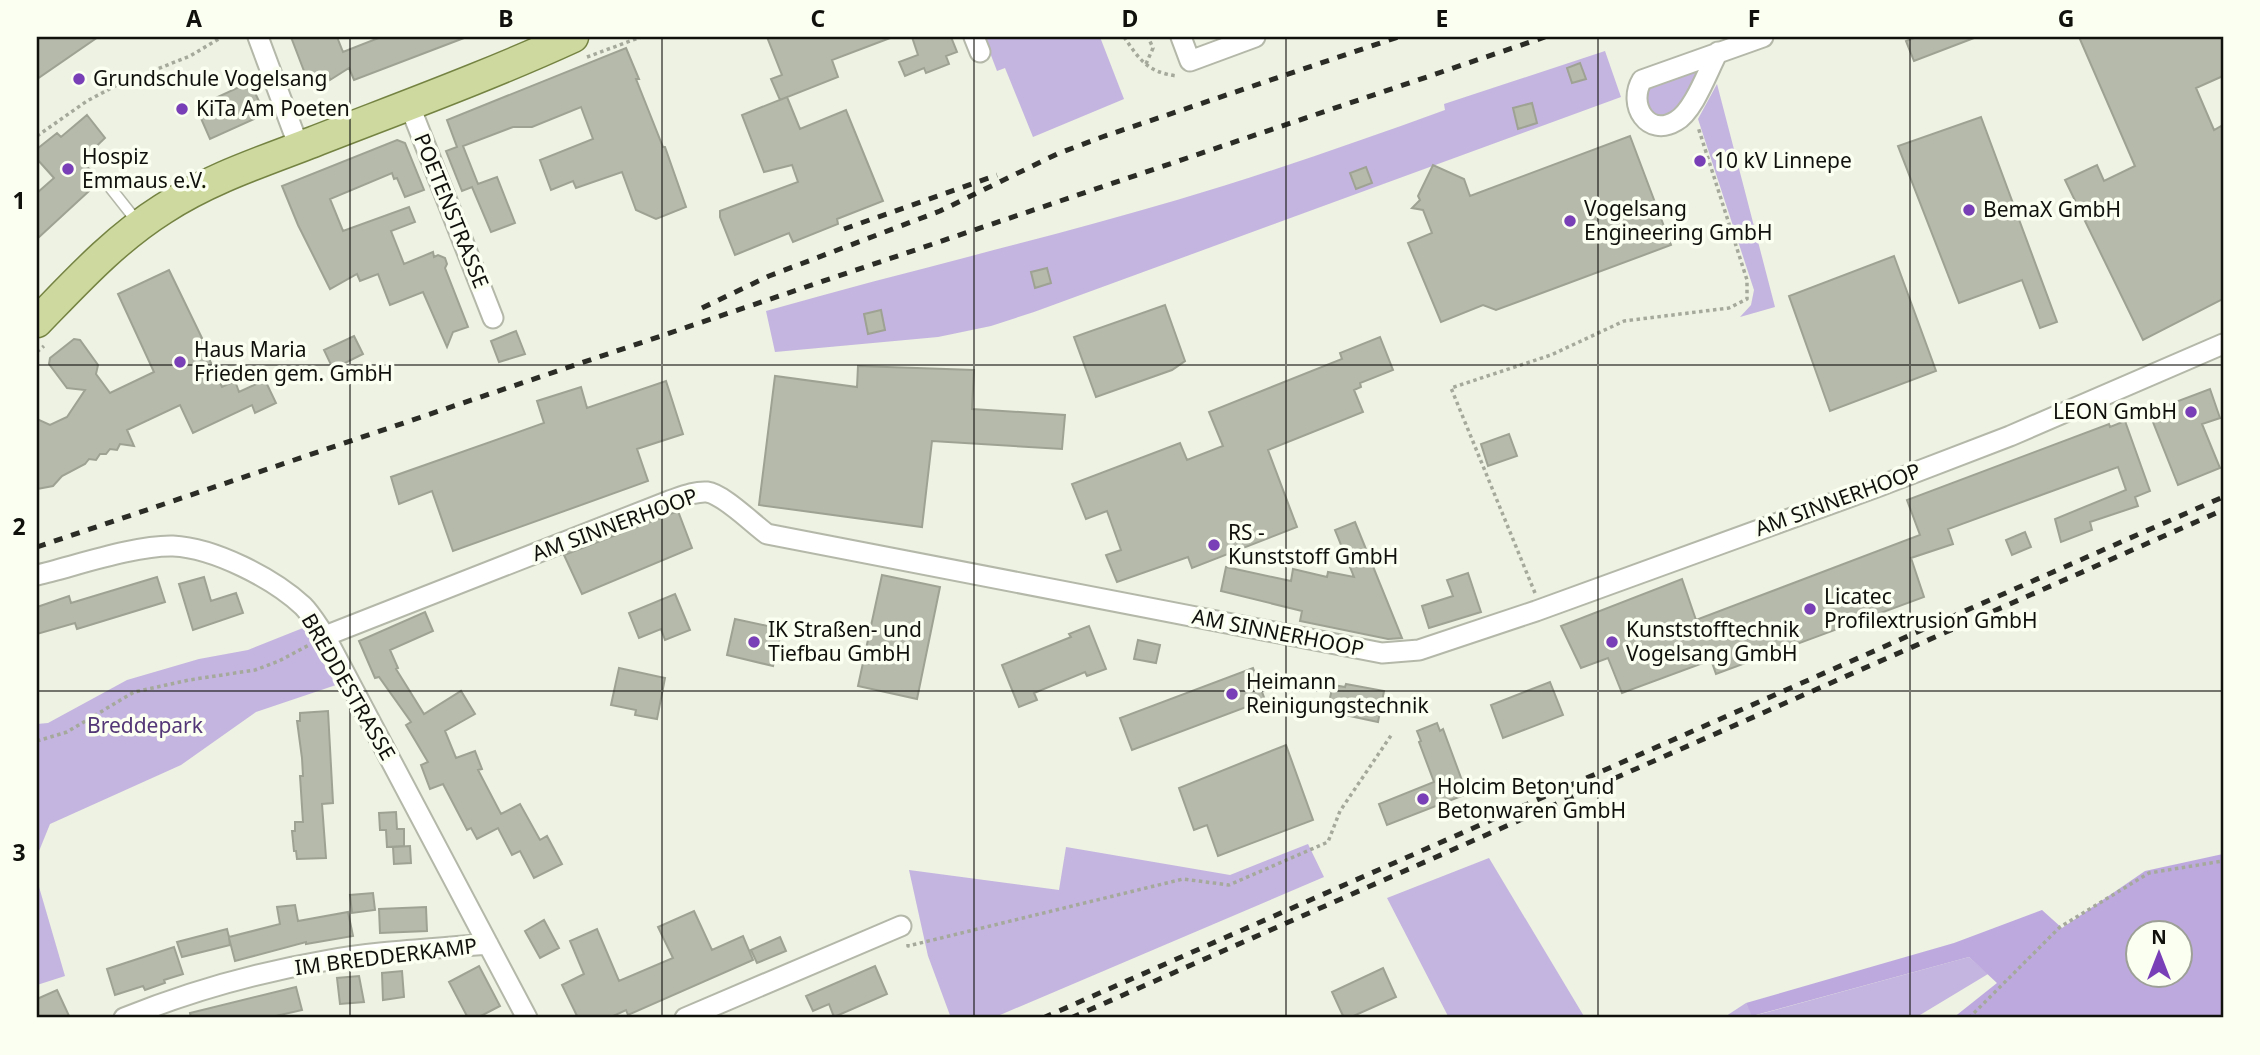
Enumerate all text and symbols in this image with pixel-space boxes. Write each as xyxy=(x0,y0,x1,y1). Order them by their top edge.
text: A xyxy=(186,2,202,34)
text: B xyxy=(498,2,514,34)
text: C xyxy=(811,2,826,34)
text: D xyxy=(1122,2,1138,34)
text: E xyxy=(1436,2,1448,34)
text: F xyxy=(1748,2,1760,34)
text: G xyxy=(2058,2,2074,34)
place label: Grundschule Vogelsang xyxy=(93,64,327,92)
marker: Grundschule Vogelsang xyxy=(71,71,87,87)
place label: KiTa Am Poeten xyxy=(196,94,350,122)
marker: KiTa Am Poeten xyxy=(174,101,190,117)
street label: POETENSTRASSE xyxy=(408,129,496,292)
place label: Hospiz Emmaus e.V. xyxy=(82,142,207,194)
place label: 10 kV Linnepe xyxy=(1714,146,1852,174)
marker: 10 kV Linnepe xyxy=(1692,153,1708,169)
marker: Hospiz Emmaus e.V. xyxy=(60,161,76,177)
text: 1 xyxy=(12,184,26,216)
place label: Vogelsang Engineering GmbH xyxy=(1584,194,1773,246)
place label: BemaX GmbH xyxy=(1983,195,2121,223)
marker: BemaX GmbH xyxy=(1961,202,1977,218)
marker: Vogelsang Engineering GmbH xyxy=(1562,213,1578,229)
place label: Haus Maria Frieden gem. GmbH xyxy=(194,335,393,387)
marker: Haus Maria Frieden gem. GmbH xyxy=(172,354,188,370)
place label: LEON GmbH xyxy=(2053,397,2177,425)
marker: LEON GmbH xyxy=(2183,404,2199,420)
street label: AM SINNERHOOP xyxy=(1751,456,1924,542)
street label: AM SINNERHOOP xyxy=(528,481,701,567)
text: 2 xyxy=(12,510,26,542)
place label: RS - Kunststoff GmbH xyxy=(1228,518,1398,570)
marker: RS - Kunststoff GmbH xyxy=(1206,537,1222,553)
place label: Licatec Profilextrusion GmbH xyxy=(1824,582,2038,634)
marker: Licatec Profilextrusion GmbH xyxy=(1802,601,1818,617)
street label: AM SINNERHOOP xyxy=(1190,602,1366,662)
street label: BREDDESTRASSE xyxy=(295,608,402,765)
place label: IK Straßen- und Tiefbau GmbH xyxy=(768,615,922,667)
place label: Kunststofftechnik Vogelsang GmbH xyxy=(1626,615,1800,667)
marker: IK Straßen- und Tiefbau GmbH xyxy=(746,634,762,650)
marker: Kunststofftechnik Vogelsang GmbH xyxy=(1604,634,1620,650)
place label: Heimann Reinigungstechnik xyxy=(1246,667,1429,719)
marker: Heimann Reinigungstechnik xyxy=(1224,686,1240,702)
park label: Breddepark xyxy=(87,711,204,739)
place label: Holcim Beton und Betonwaren GmbH xyxy=(1437,772,1626,824)
marker: Holcim Beton und Betonwaren GmbH xyxy=(1415,791,1431,807)
text: 3 xyxy=(12,836,26,868)
north arrow xyxy=(2124,918,2194,988)
text: N xyxy=(2151,924,2167,950)
street label: IM BREDDERKAMP xyxy=(293,931,479,981)

